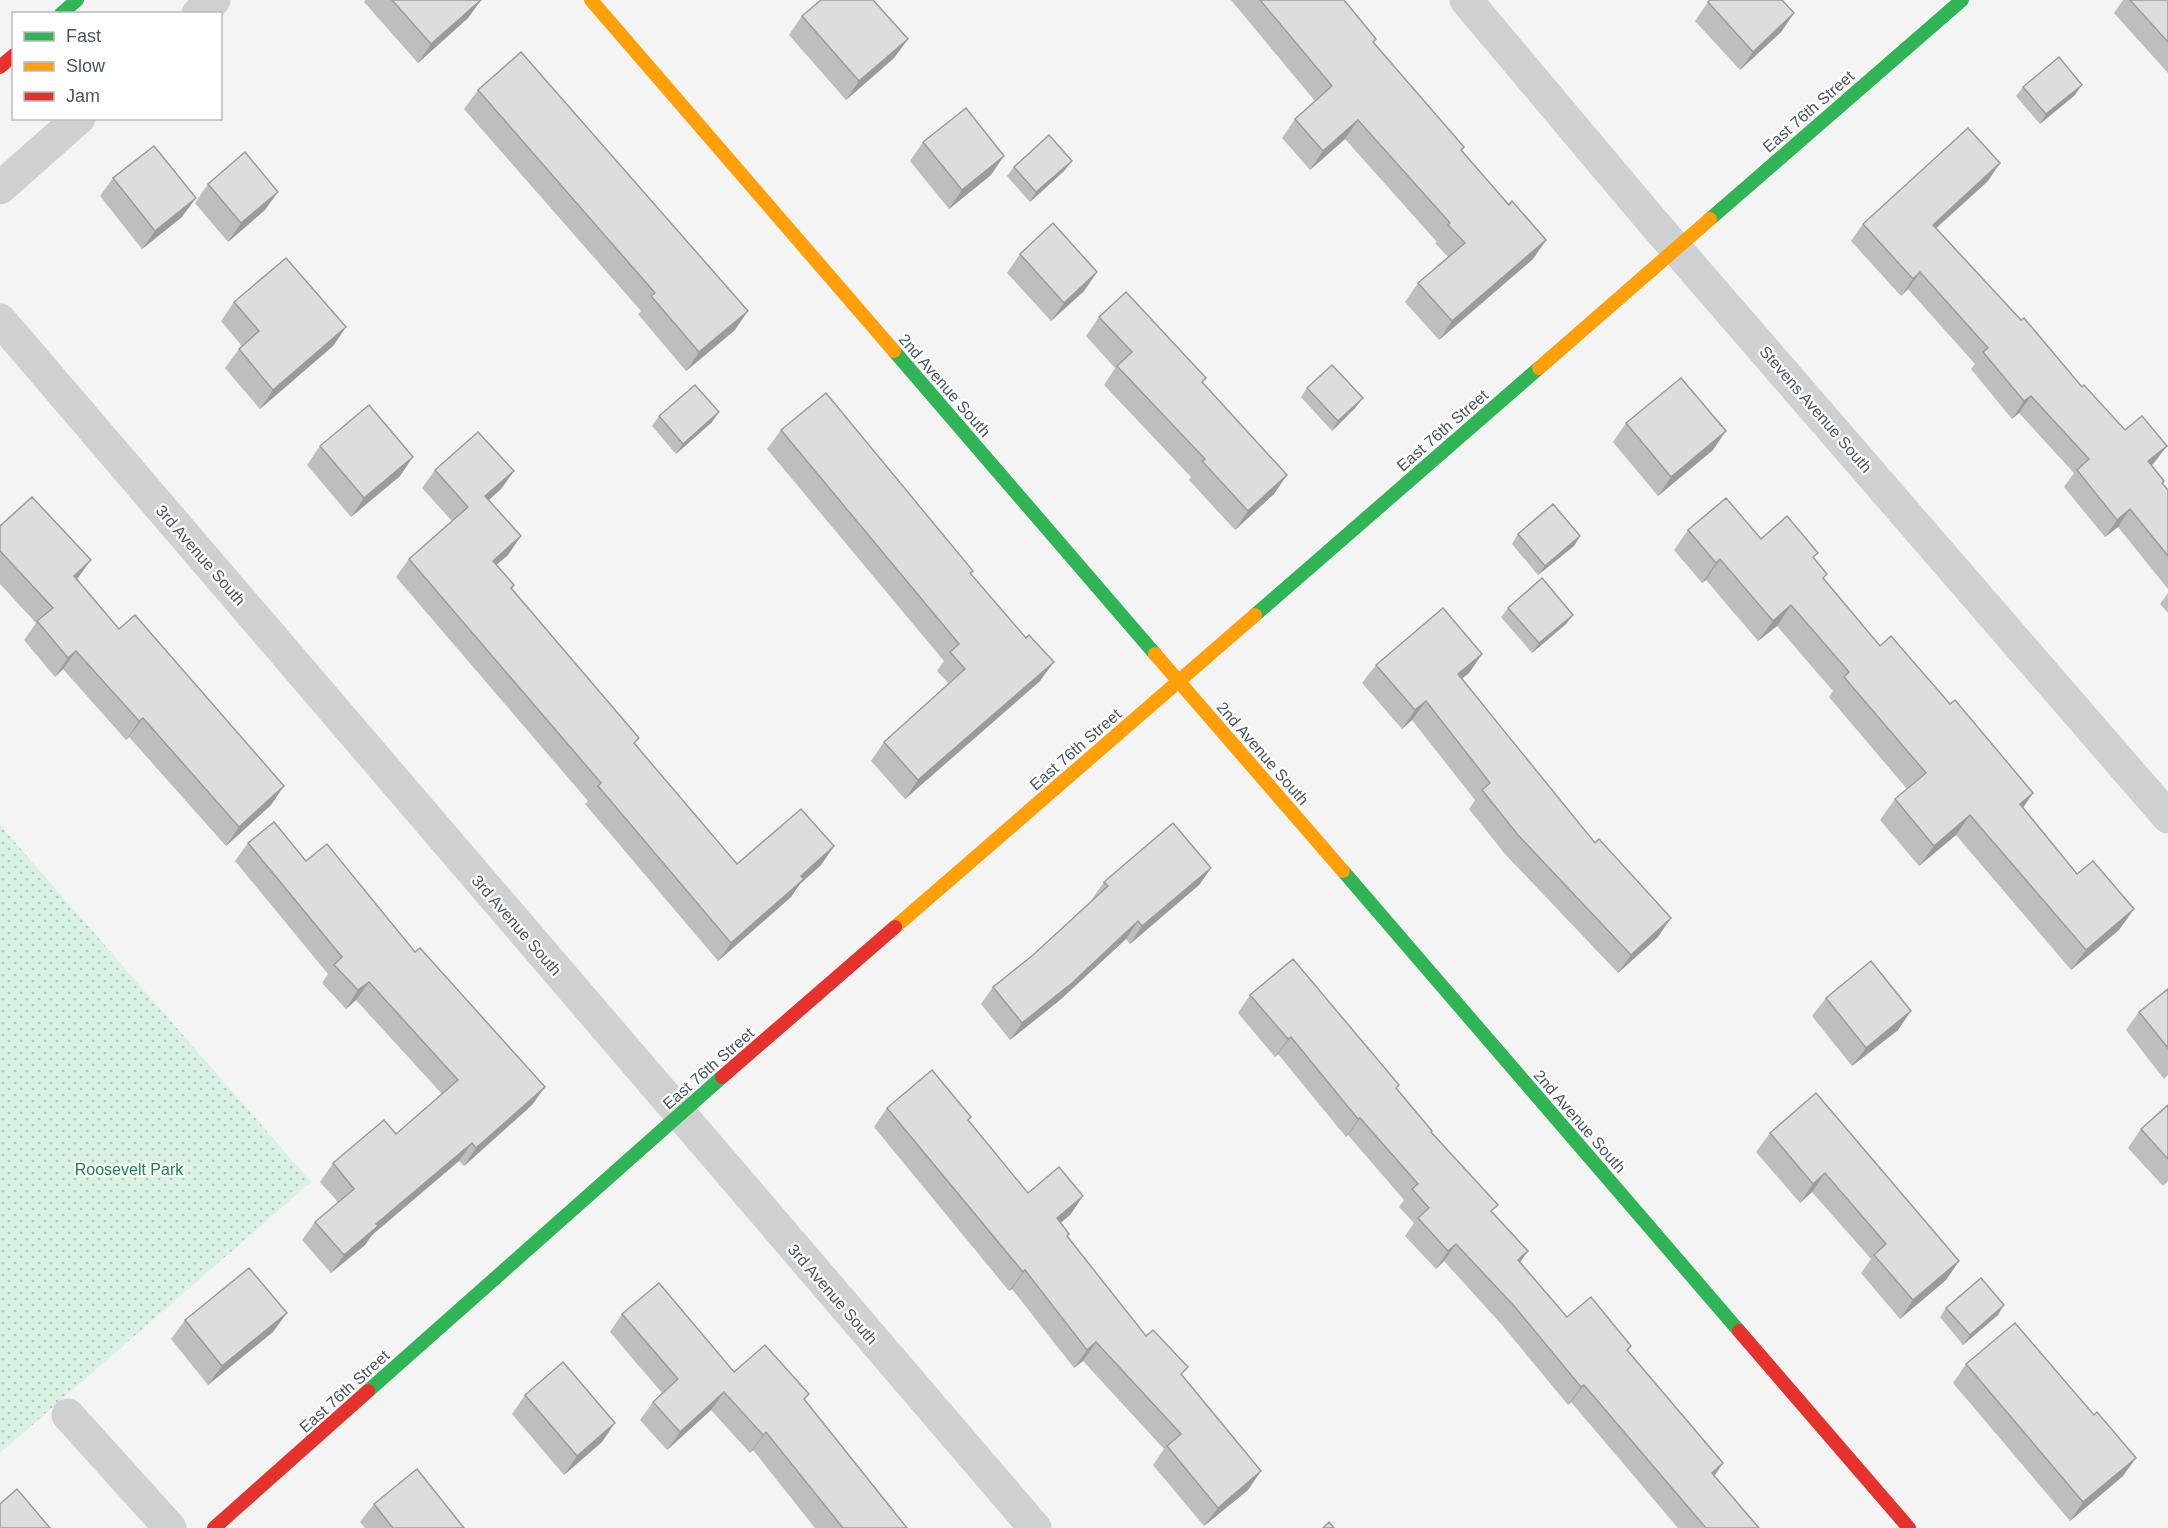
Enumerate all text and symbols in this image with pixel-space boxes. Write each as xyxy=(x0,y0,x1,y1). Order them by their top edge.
legend xyxy=(12,12,222,120)
text: Fast xyxy=(66,26,101,46)
text: Slow xyxy=(66,56,106,76)
street label: East 76th Street xyxy=(1759,67,1858,155)
text: Jam xyxy=(66,86,100,106)
street label: 2nd Avenue South xyxy=(895,331,994,440)
street label: Stevens Avenue South xyxy=(1756,343,1875,476)
street label: East 76th Street xyxy=(1393,386,1492,474)
street label: 3rd Avenue South xyxy=(153,502,249,609)
street label: 2nd Avenue South xyxy=(1213,699,1312,808)
street label: East 76th Street xyxy=(1026,705,1125,793)
street label: 3rd Avenue South xyxy=(469,872,565,979)
street label: East 76th Street xyxy=(659,1024,758,1112)
street label: 2nd Avenue South xyxy=(1530,1067,1629,1176)
park label: Roosevelt Park xyxy=(75,1161,184,1178)
street label: 3rd Avenue South xyxy=(785,1241,881,1348)
street label: East 76th Street xyxy=(296,1346,393,1436)

